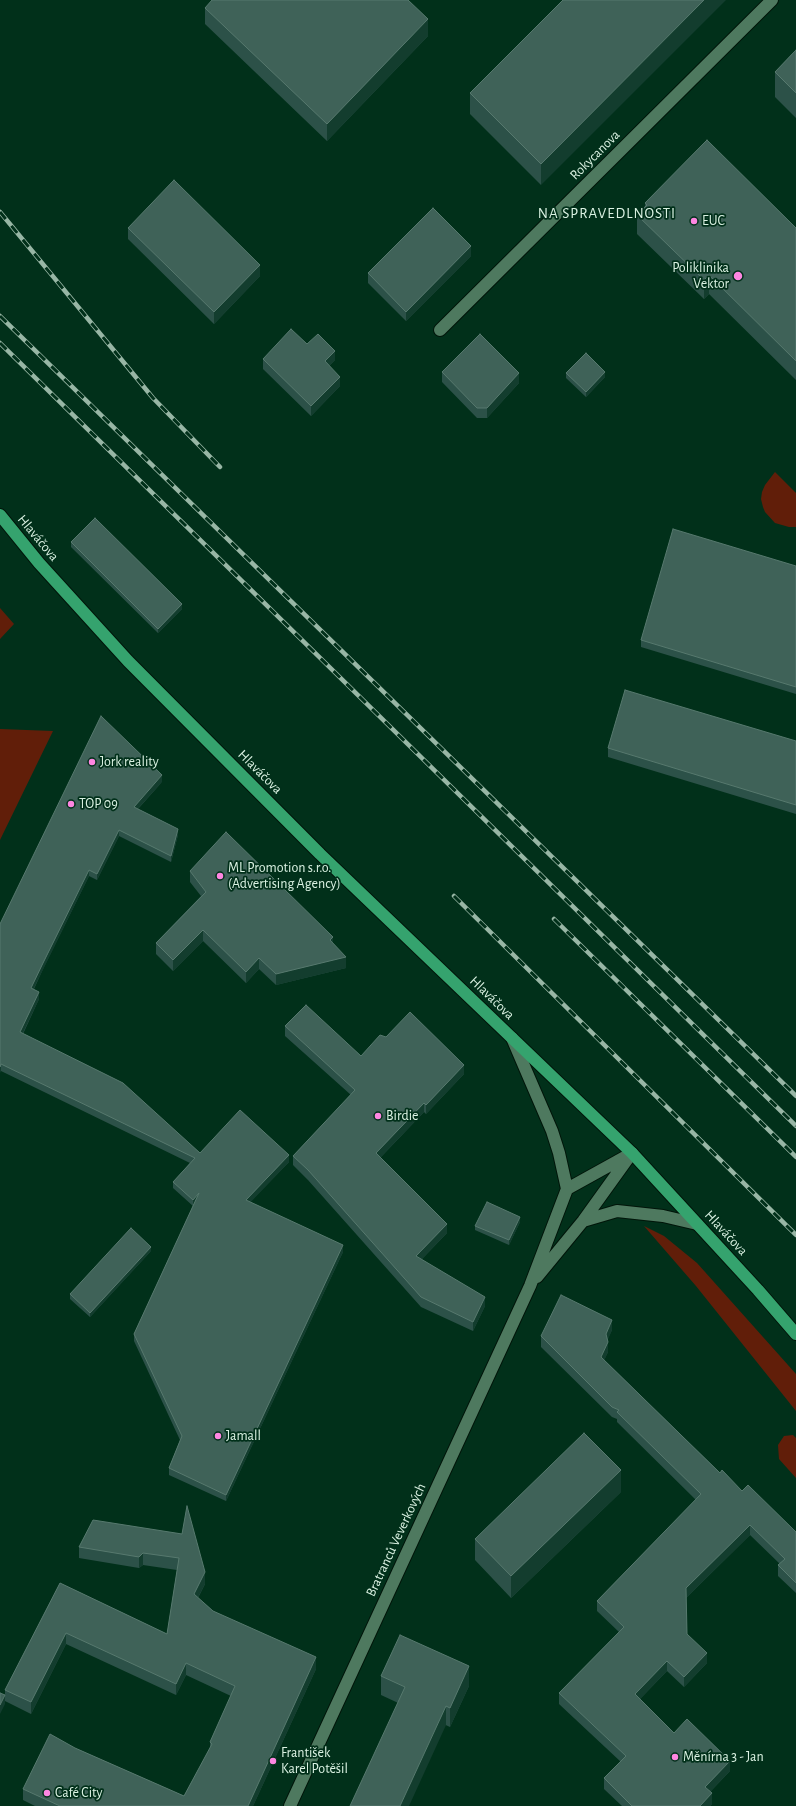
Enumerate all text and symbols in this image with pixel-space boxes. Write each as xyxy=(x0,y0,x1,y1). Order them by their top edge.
street label: Rokycanova xyxy=(566,126,624,184)
district label: NA SPRAVEDLNOSTI xyxy=(538,204,676,222)
place label: EUC xyxy=(702,213,725,229)
marker: EUC xyxy=(689,216,699,226)
place label: Poliklinika Vektor xyxy=(672,260,729,292)
marker: Poliklinika Vektor xyxy=(732,270,744,282)
street label: Hlaváčova xyxy=(14,511,62,565)
street label: Hlaváčova xyxy=(234,746,286,798)
place label: Jork reality xyxy=(100,754,159,770)
marker: Jork reality xyxy=(87,757,97,767)
place label: TOP 09 xyxy=(79,796,118,812)
marker: TOP 09 xyxy=(66,799,76,809)
place label: ML Promotion s.r.o. (Advertising Agency) xyxy=(228,860,341,892)
marker: ML Promotion s.r.o. (Advertising Agency) xyxy=(215,871,225,881)
street label: Hlaváčova xyxy=(466,973,518,1023)
place label: Birdie xyxy=(386,1108,419,1124)
marker: Birdie xyxy=(373,1111,383,1121)
street label: Hlaváčova xyxy=(701,1207,751,1259)
place label: Jamall xyxy=(226,1428,261,1444)
marker: Jamall xyxy=(213,1431,223,1441)
street label: Bratranců Veverkových xyxy=(362,1481,430,1599)
place label: František Karel Potěšil xyxy=(281,1745,348,1778)
place label: Měnírna 3 - Jan xyxy=(683,1749,764,1765)
marker: Měnírna 3 - Jan xyxy=(670,1752,680,1762)
marker: František Karel Potěšil xyxy=(268,1756,278,1766)
place label: Café City xyxy=(55,1785,102,1801)
marker: Café City xyxy=(42,1788,52,1798)

